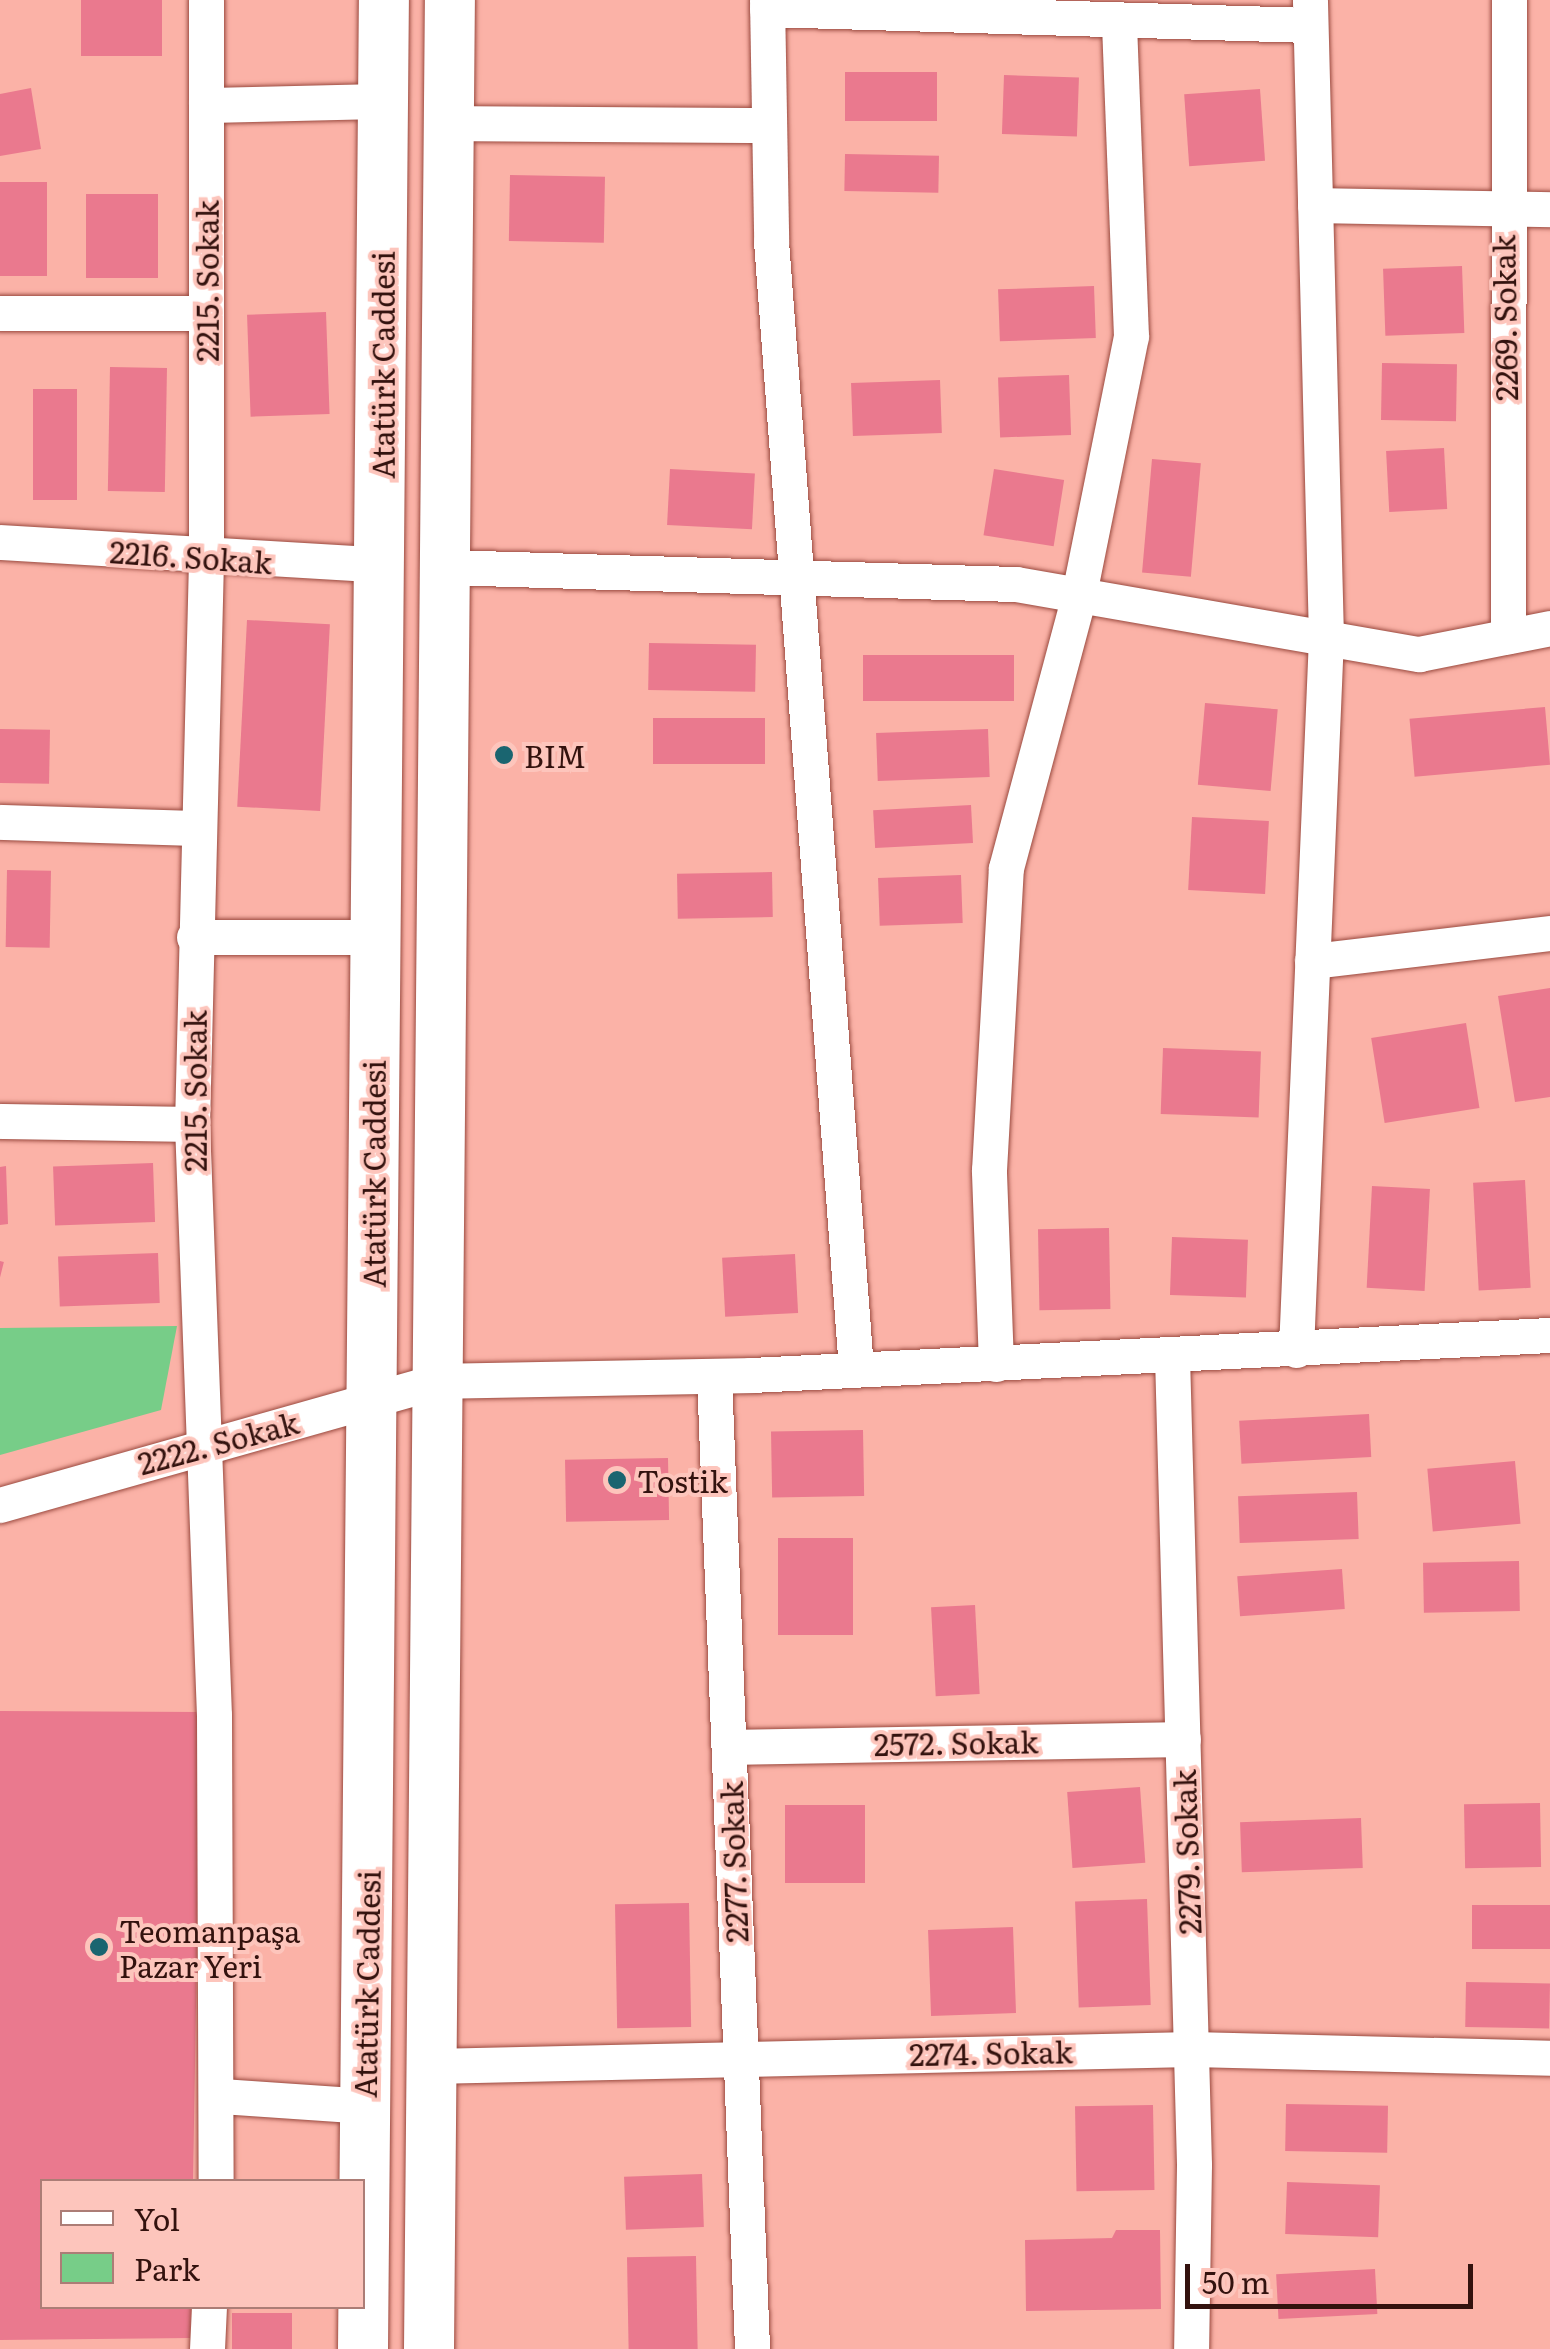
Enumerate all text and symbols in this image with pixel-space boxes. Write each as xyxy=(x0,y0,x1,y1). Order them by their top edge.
street label: 2215. Sokak xyxy=(188,200,224,362)
street label: 2269. Sokak xyxy=(1485,235,1523,401)
street label: Atatürk Caddesi xyxy=(364,251,400,479)
street label: 2216. Sokak xyxy=(109,532,273,580)
place label: BIM xyxy=(524,737,586,773)
marker: BIM xyxy=(493,744,515,766)
street label: 2215. Sokak xyxy=(176,1010,212,1172)
street label: Atatürk Caddesi xyxy=(355,1060,391,1288)
street label: 2222. Sokak xyxy=(134,1403,302,1481)
place label: Tostik xyxy=(637,1462,728,1498)
marker: Tostik xyxy=(606,1469,628,1491)
street label: 2572. Sokak xyxy=(873,1723,1039,1761)
street label: 2279. Sokak xyxy=(1165,1769,1207,1935)
street label: 2277. Sokak xyxy=(712,1781,754,1943)
street label: Atatürk Caddesi xyxy=(346,1870,386,2098)
place label: Teomanpaşa Pazar Yeri xyxy=(119,1912,301,1982)
marker: Teomanpaşa Pazar Yeri xyxy=(88,1936,110,1958)
street label: 2274. Sokak xyxy=(909,2033,1073,2071)
legend xyxy=(40,2179,365,2309)
text: Yol xyxy=(134,2196,180,2240)
scale bar xyxy=(1190,2244,1478,2306)
text: Park xyxy=(134,2246,200,2290)
text: 50 m xyxy=(1202,2259,1270,2303)

